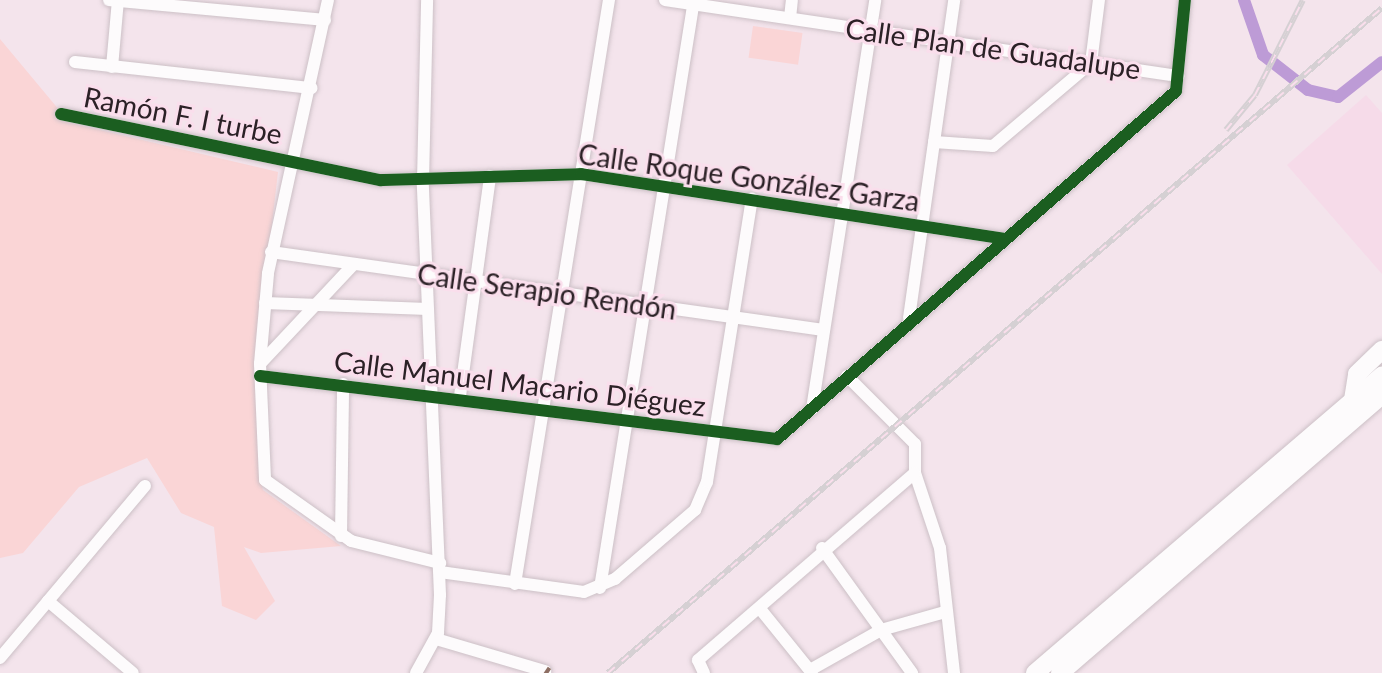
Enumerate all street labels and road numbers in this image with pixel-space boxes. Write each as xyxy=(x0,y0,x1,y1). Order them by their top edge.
street label: Calle Plan de Guadalupe xyxy=(843,11,1143,85)
street label: Ramón F. I turbe xyxy=(81,79,285,151)
street label: Calle Roque González Garza xyxy=(576,136,922,218)
street label: Calle Serapio Rendón xyxy=(415,256,679,326)
street label: Calle Manuel Macario Diéguez xyxy=(332,344,708,422)

